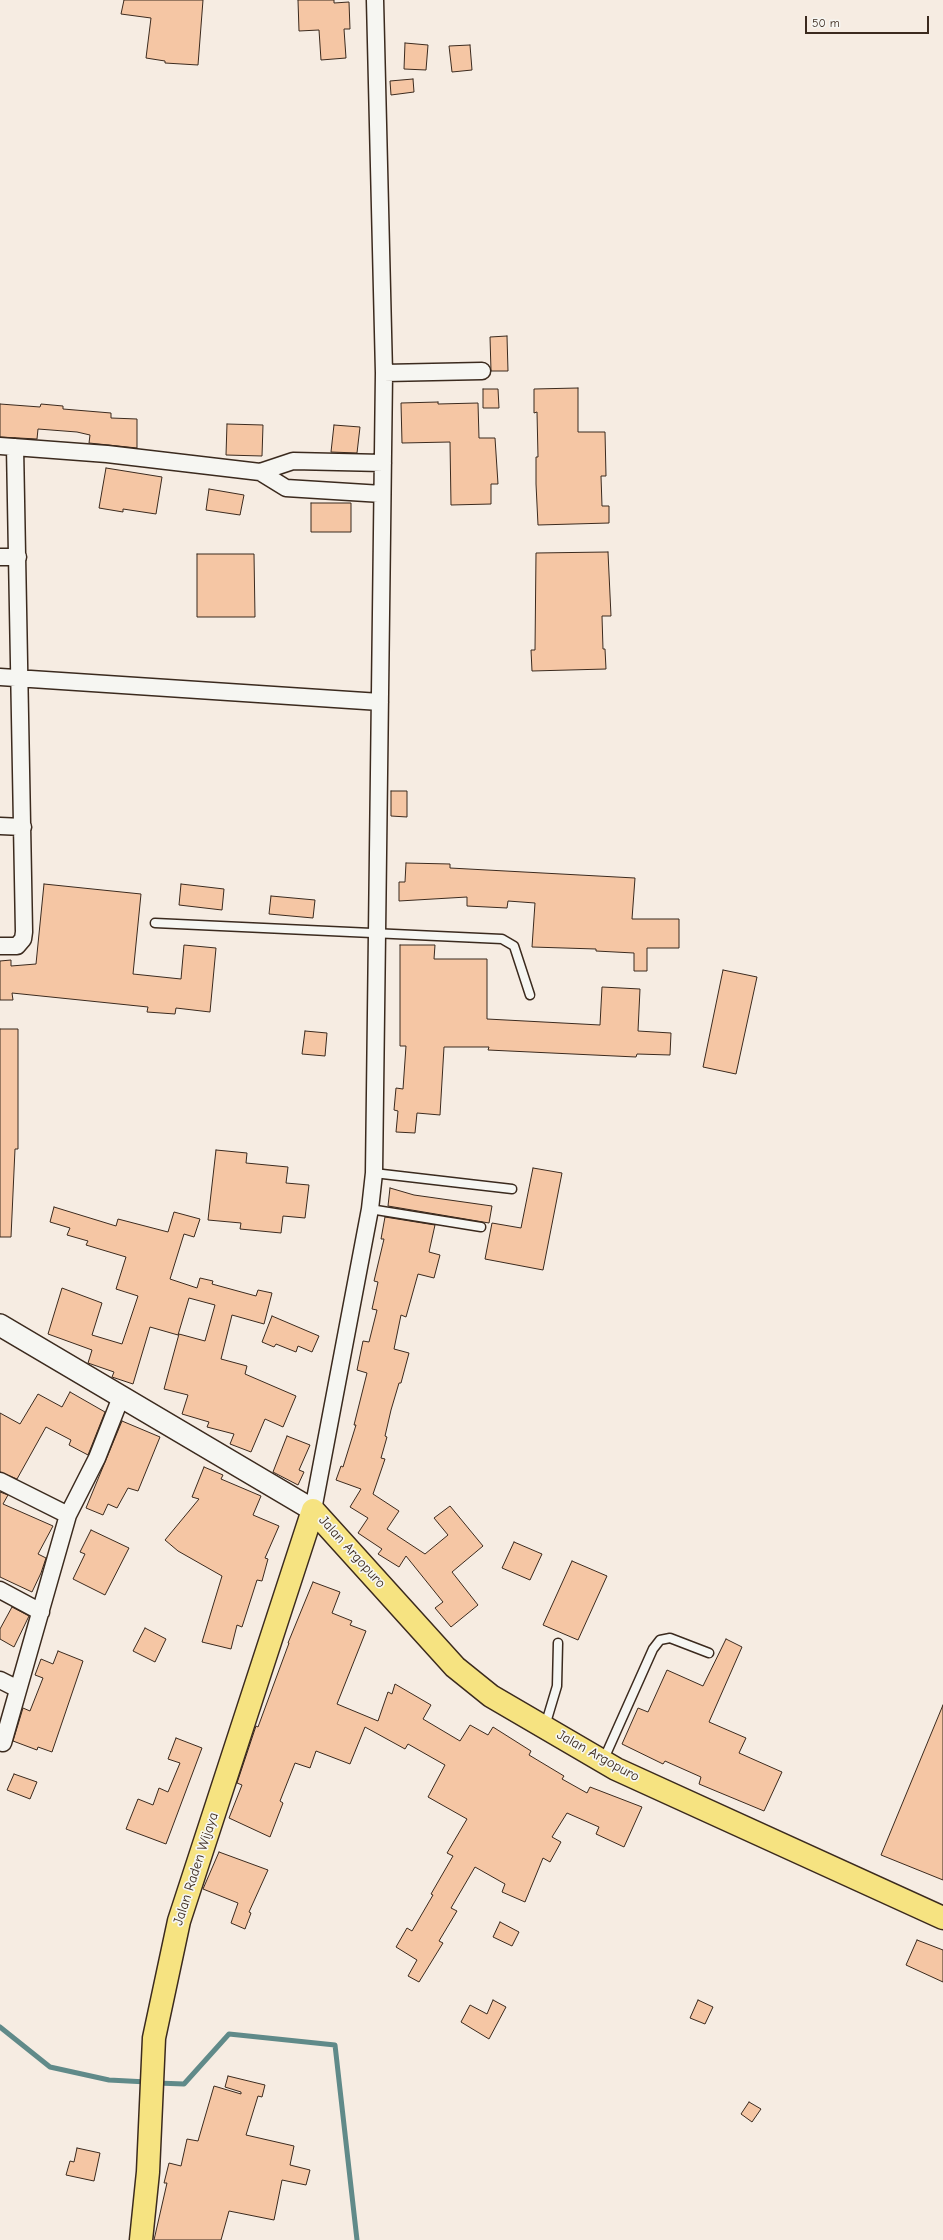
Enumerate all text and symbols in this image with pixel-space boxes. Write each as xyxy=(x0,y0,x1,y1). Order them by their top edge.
scale bar xyxy=(807,8,931,34)
text: 50 m xyxy=(812,16,840,30)
street label: Jalan Argopuro xyxy=(315,1512,389,1592)
street label: Jalan Argopuro xyxy=(554,1726,642,1786)
street label: Jalan Raden Wijaya xyxy=(170,1810,222,1928)

